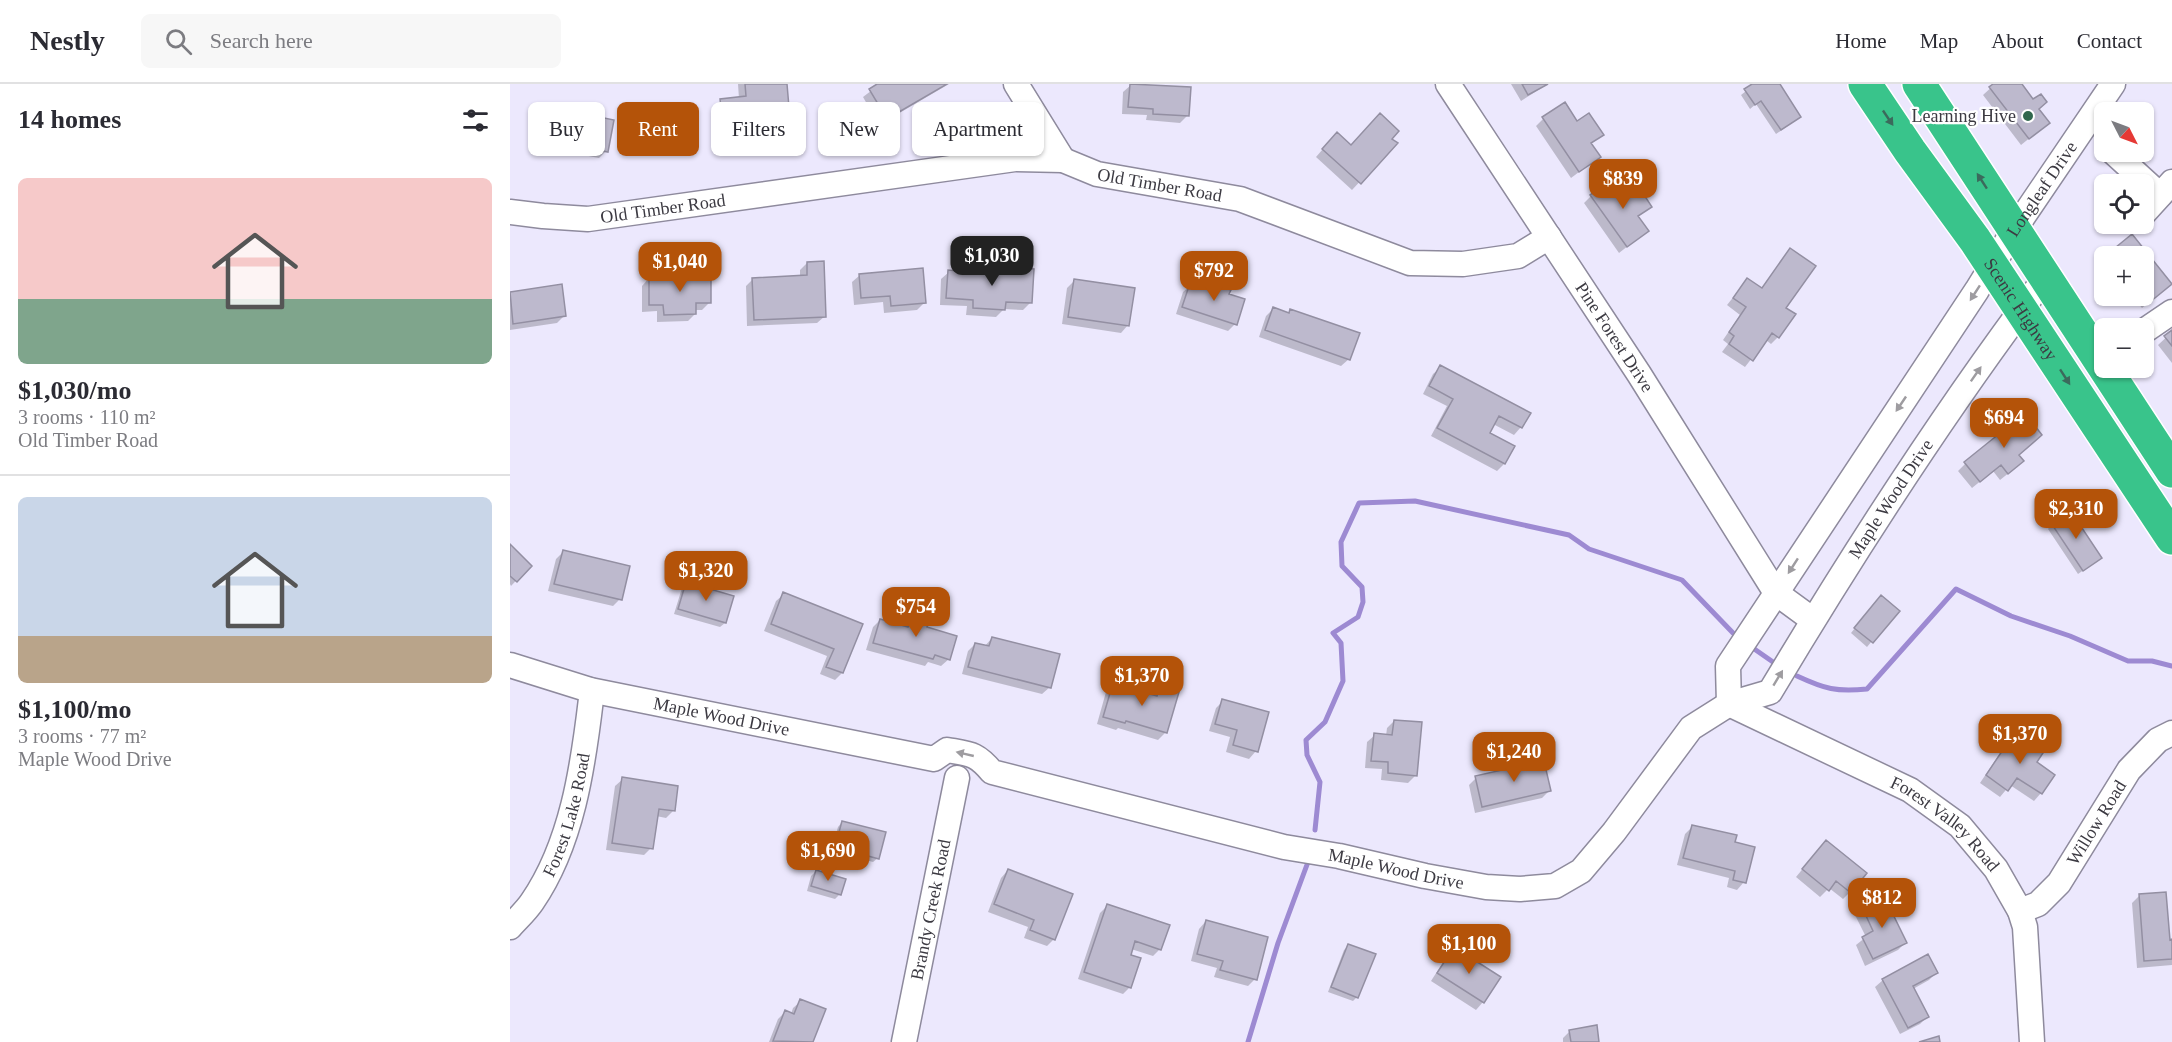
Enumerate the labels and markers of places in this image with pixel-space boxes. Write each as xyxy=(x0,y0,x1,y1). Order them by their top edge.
place label: Learning Hive xyxy=(1912,106,2016,126)
marker: Learning Hive xyxy=(2021,109,2035,123)
pin: $839 xyxy=(1587,159,1659,210)
pin: $1,030 xyxy=(943,236,1041,287)
pin: $1,040 xyxy=(631,242,729,293)
pin: $792 xyxy=(1178,251,1250,302)
pin: $694 xyxy=(1968,398,2040,449)
pin: $2,310 xyxy=(2027,489,2125,540)
pin: $1,320 xyxy=(657,551,755,602)
pin: $754 xyxy=(880,587,952,638)
pin: $1,370 xyxy=(1093,656,1191,707)
pin: $1,370 xyxy=(1971,714,2069,765)
pin: $1,240 xyxy=(1465,732,1563,783)
pin: $1,690 xyxy=(779,831,877,882)
pin: $812 xyxy=(1846,878,1918,929)
pin: $1,100 xyxy=(1420,924,1518,975)

